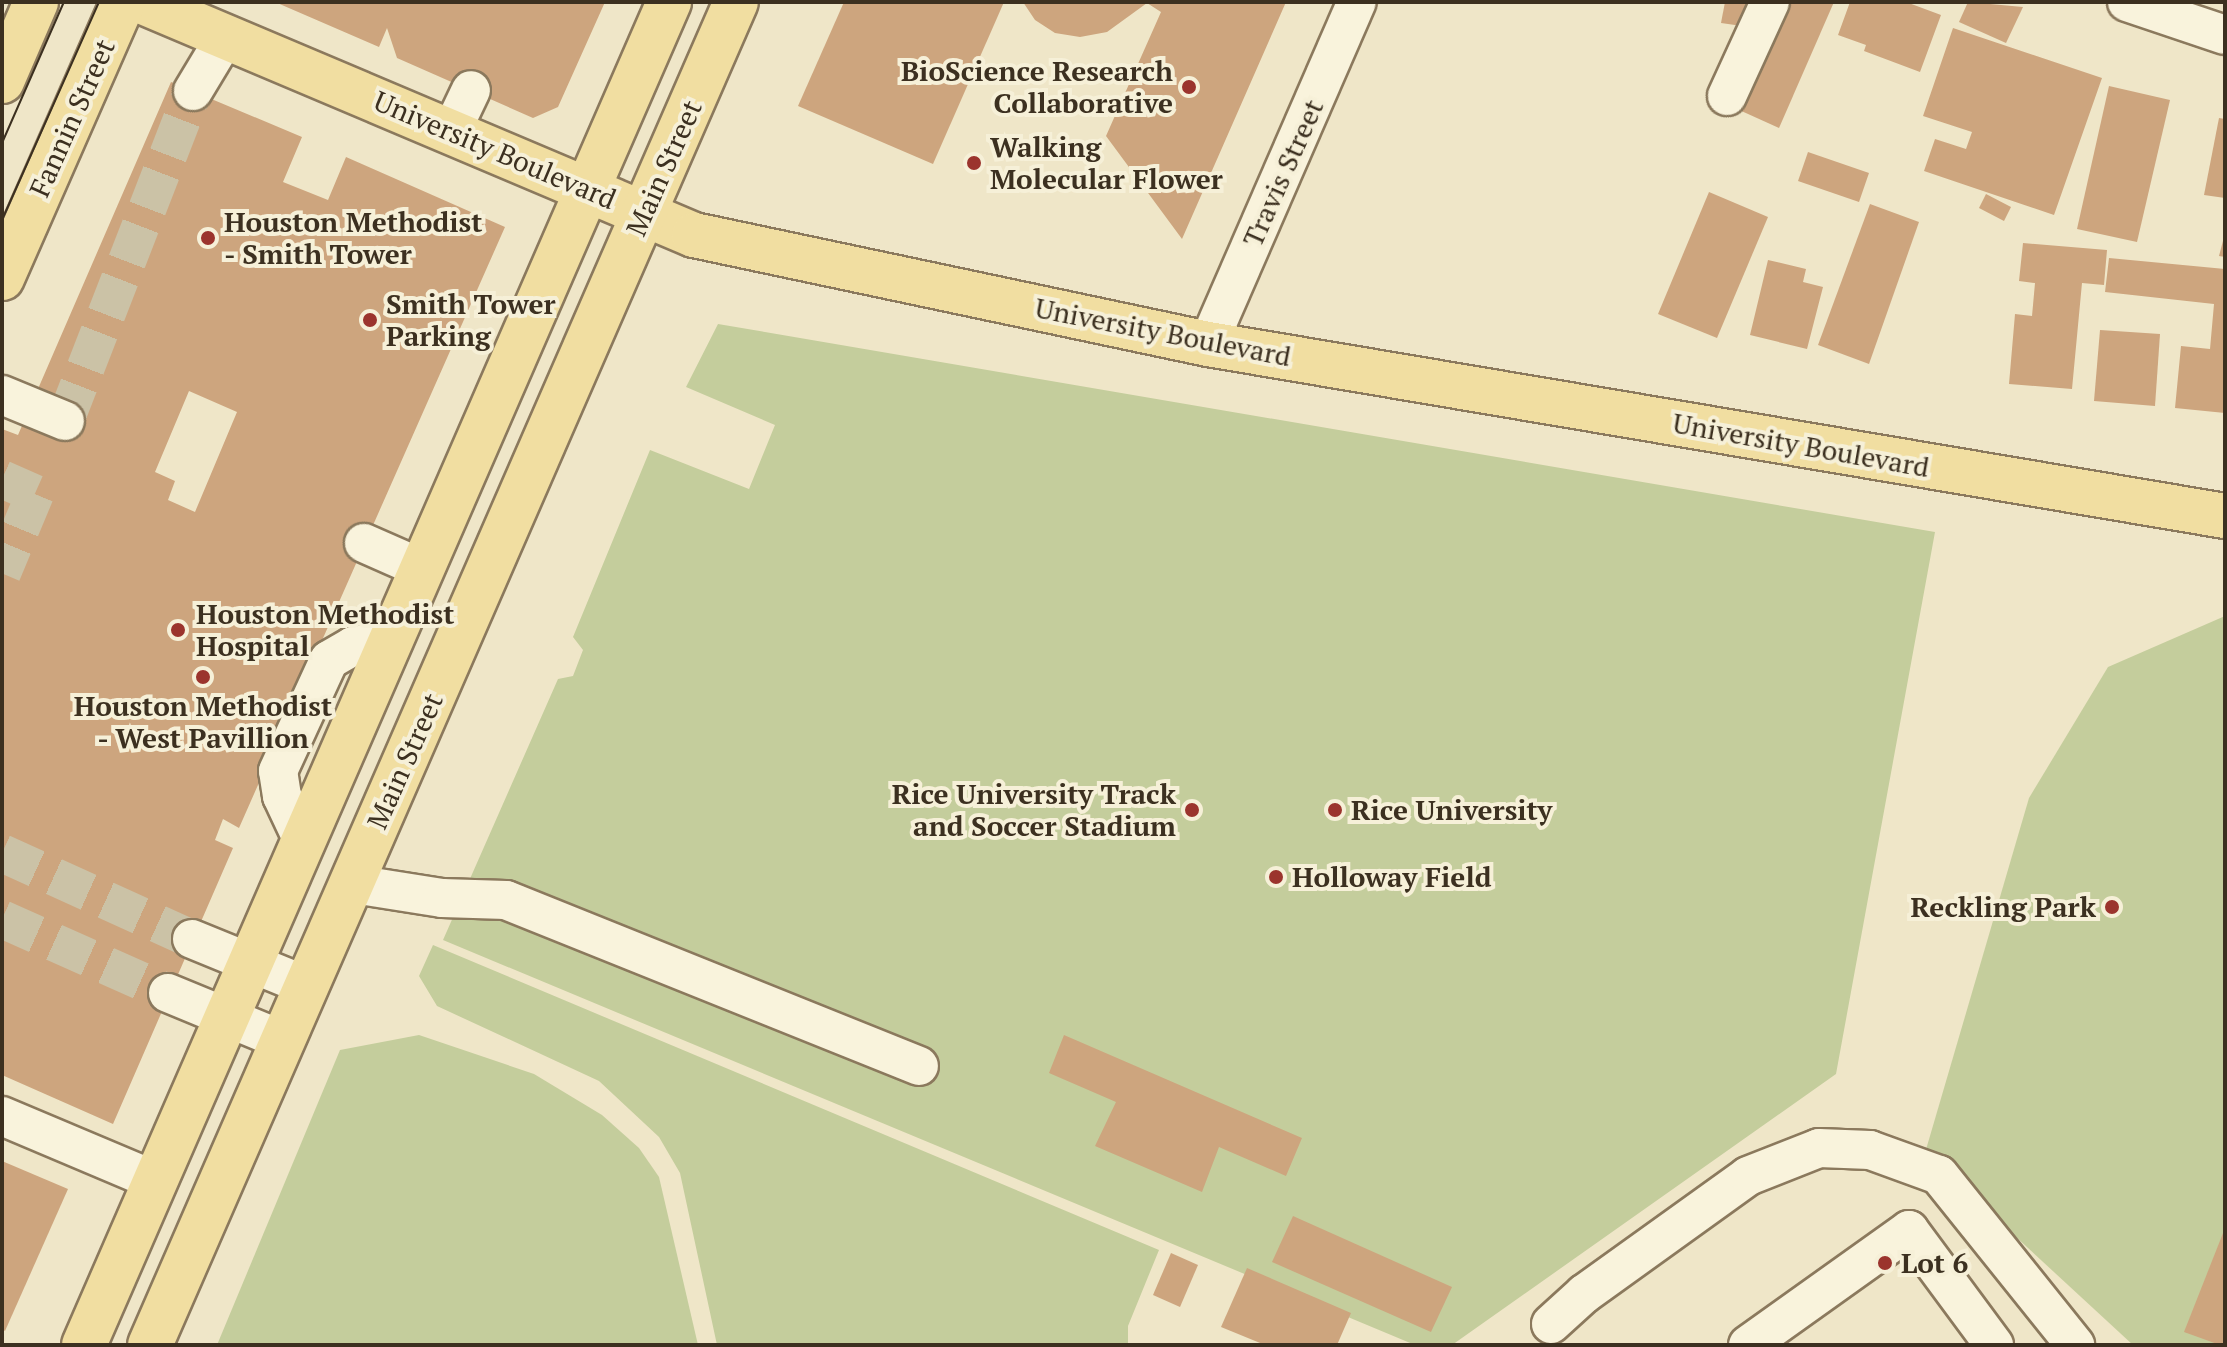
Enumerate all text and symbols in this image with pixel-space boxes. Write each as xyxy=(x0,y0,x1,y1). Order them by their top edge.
street label: Fannin Street xyxy=(22,34,122,202)
place label: BioScience Research Collaborative xyxy=(901,54,1173,120)
marker: BioScience Research Collaborative xyxy=(1180,78,1198,96)
street label: University Boulevard xyxy=(369,84,621,216)
street label: Travis Street xyxy=(1236,94,1330,252)
street label: Main Street xyxy=(619,95,709,241)
place label: Walking Molecular Flower xyxy=(990,130,1223,196)
marker: Walking Molecular Flower xyxy=(965,154,983,172)
place label: Houston Methodist - Smith Tower xyxy=(224,205,482,271)
marker: Houston Methodist - Smith Tower xyxy=(199,229,217,247)
place label: Smith Tower Parking xyxy=(386,287,556,353)
street label: University Boulevard xyxy=(1032,291,1294,373)
marker: Smith Tower Parking xyxy=(361,311,379,329)
street label: University Boulevard xyxy=(1670,406,1932,484)
place label: Houston Methodist Hospital xyxy=(196,597,454,663)
marker: Houston Methodist Hospital xyxy=(167,619,189,641)
marker: Houston Methodist - West Pavillion xyxy=(194,668,212,686)
street label: Main Street xyxy=(360,688,450,834)
place label: Houston Methodist - West Pavillion xyxy=(74,689,332,755)
place label: Rice University Track and Soccer Stadium xyxy=(892,777,1176,843)
place label: Rice University xyxy=(1351,793,1552,827)
marker: Rice University Track and Soccer Stadium xyxy=(1183,801,1201,819)
marker: Rice University xyxy=(1326,801,1344,819)
place label: Holloway Field xyxy=(1292,860,1491,894)
marker: Holloway Field xyxy=(1267,868,1285,886)
place label: Reckling Park xyxy=(1911,890,2096,924)
marker: Reckling Park xyxy=(2103,898,2121,916)
place label: Lot 6 xyxy=(1901,1246,1968,1280)
marker: Lot 6 xyxy=(1876,1254,1894,1272)

